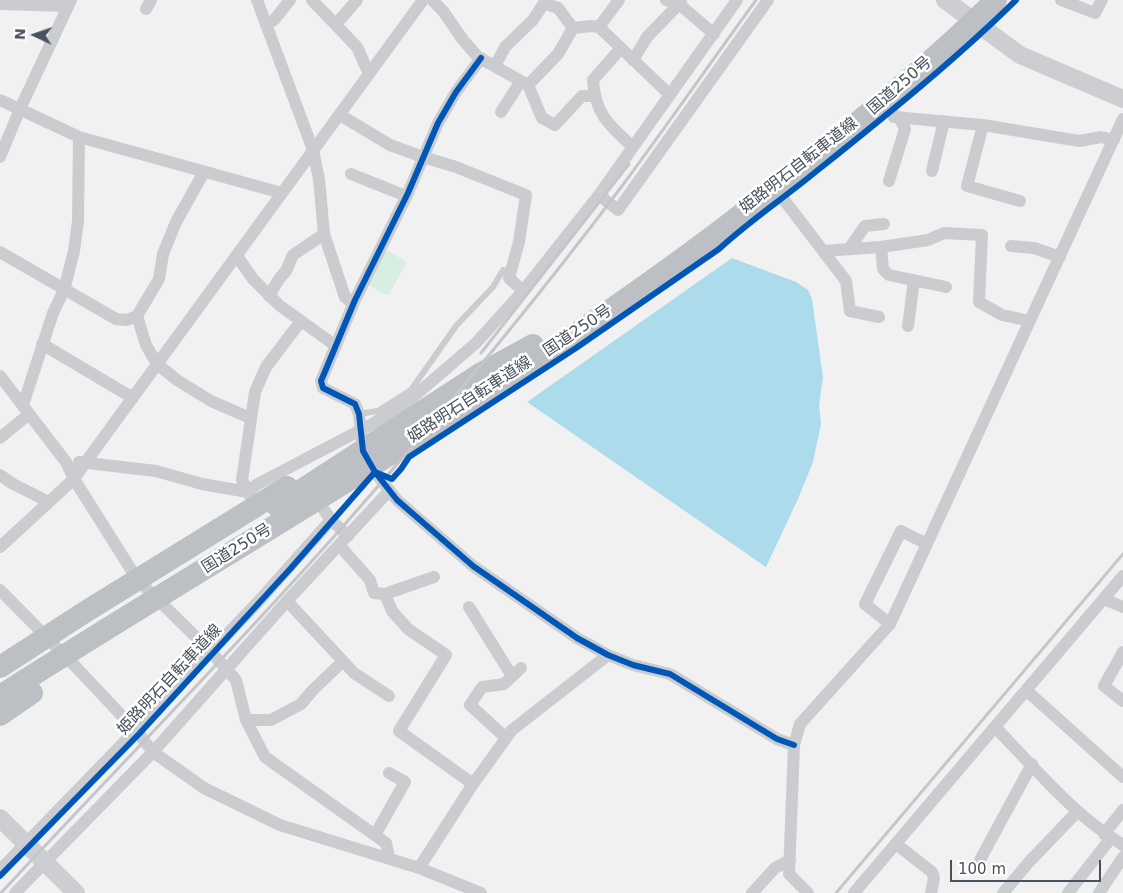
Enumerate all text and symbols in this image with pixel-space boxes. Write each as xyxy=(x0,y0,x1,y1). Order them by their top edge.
north arrow xyxy=(10,10,60,60)
text: N xyxy=(12,28,28,40)
street label: 国道250号 xyxy=(864,53,936,119)
street label: 姫路明石自転車道線 xyxy=(736,114,862,218)
street label: 国道250号 xyxy=(540,301,616,361)
street label: 姫路明石自転車道線 xyxy=(404,353,536,447)
street label: 国道250号 xyxy=(199,520,275,578)
street label: 姫路明石自転車道線 xyxy=(114,621,226,739)
scale bar xyxy=(953,850,1104,882)
text: 100 m xyxy=(958,860,1006,878)

